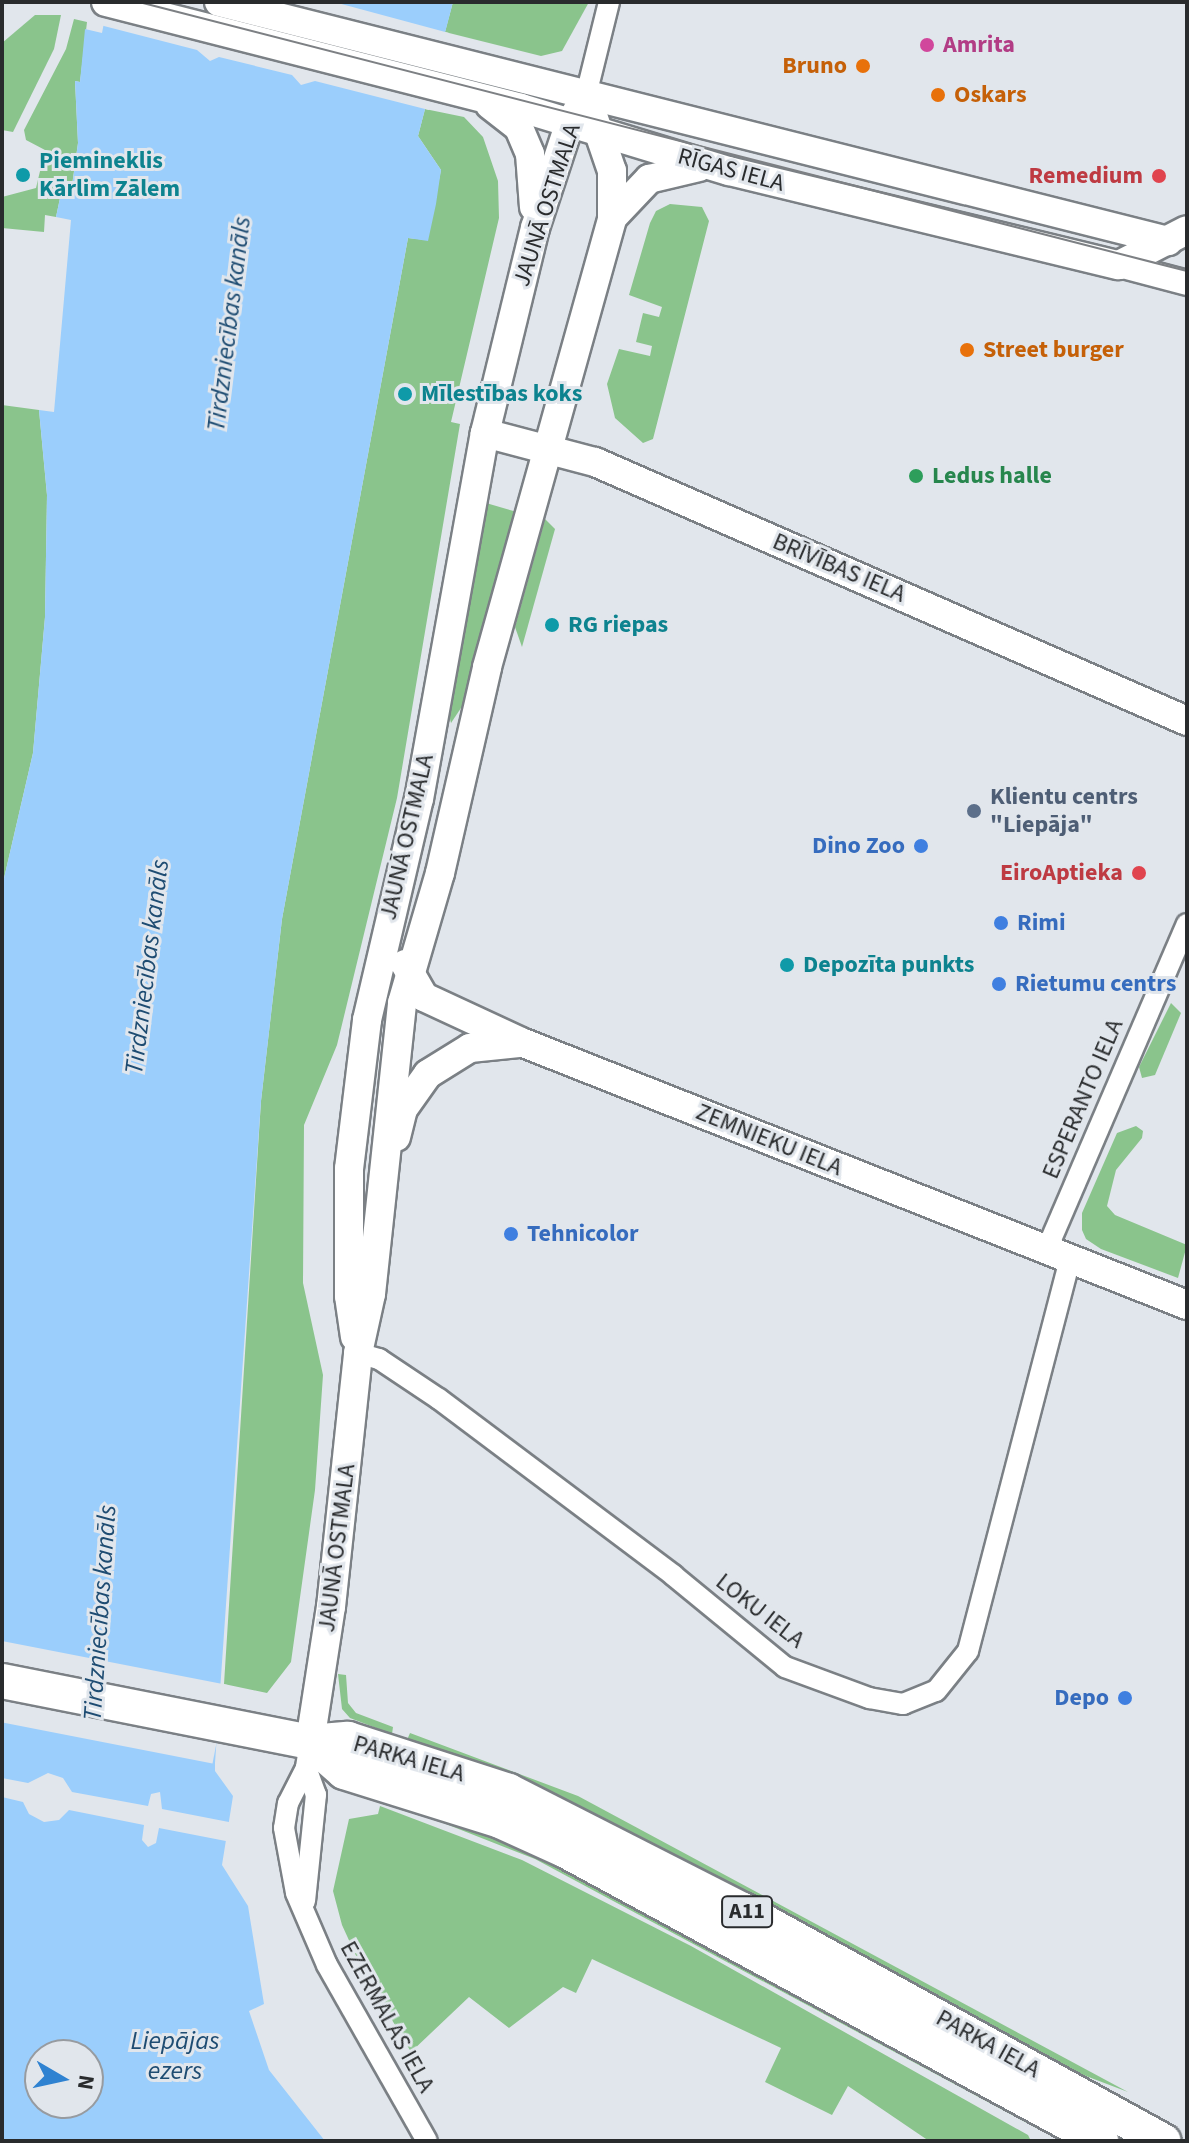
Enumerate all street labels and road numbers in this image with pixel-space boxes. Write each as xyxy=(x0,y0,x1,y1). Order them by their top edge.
street label: JAUNĀ OSTMALA xyxy=(507,120,587,290)
street label: RĪGAS IELA xyxy=(675,142,787,198)
street label: BRĪVĪBAS IELA xyxy=(768,527,910,609)
street label: JAUNĀ OSTMALA xyxy=(374,751,440,923)
street label: ESPERANTO IELA xyxy=(1036,1015,1130,1183)
street label: ZEMNIEKU IELA xyxy=(692,1098,846,1182)
street label: JAUNĀ OSTMALA xyxy=(312,1462,362,1634)
street label: LOKU IELA xyxy=(710,1567,810,1655)
street label: PARKA IELA xyxy=(350,1729,468,1789)
road number: A11 xyxy=(721,1894,773,1930)
street label: EZERMALAS IELA xyxy=(334,1936,440,2098)
street label: PARKA IELA xyxy=(931,2004,1045,2084)

